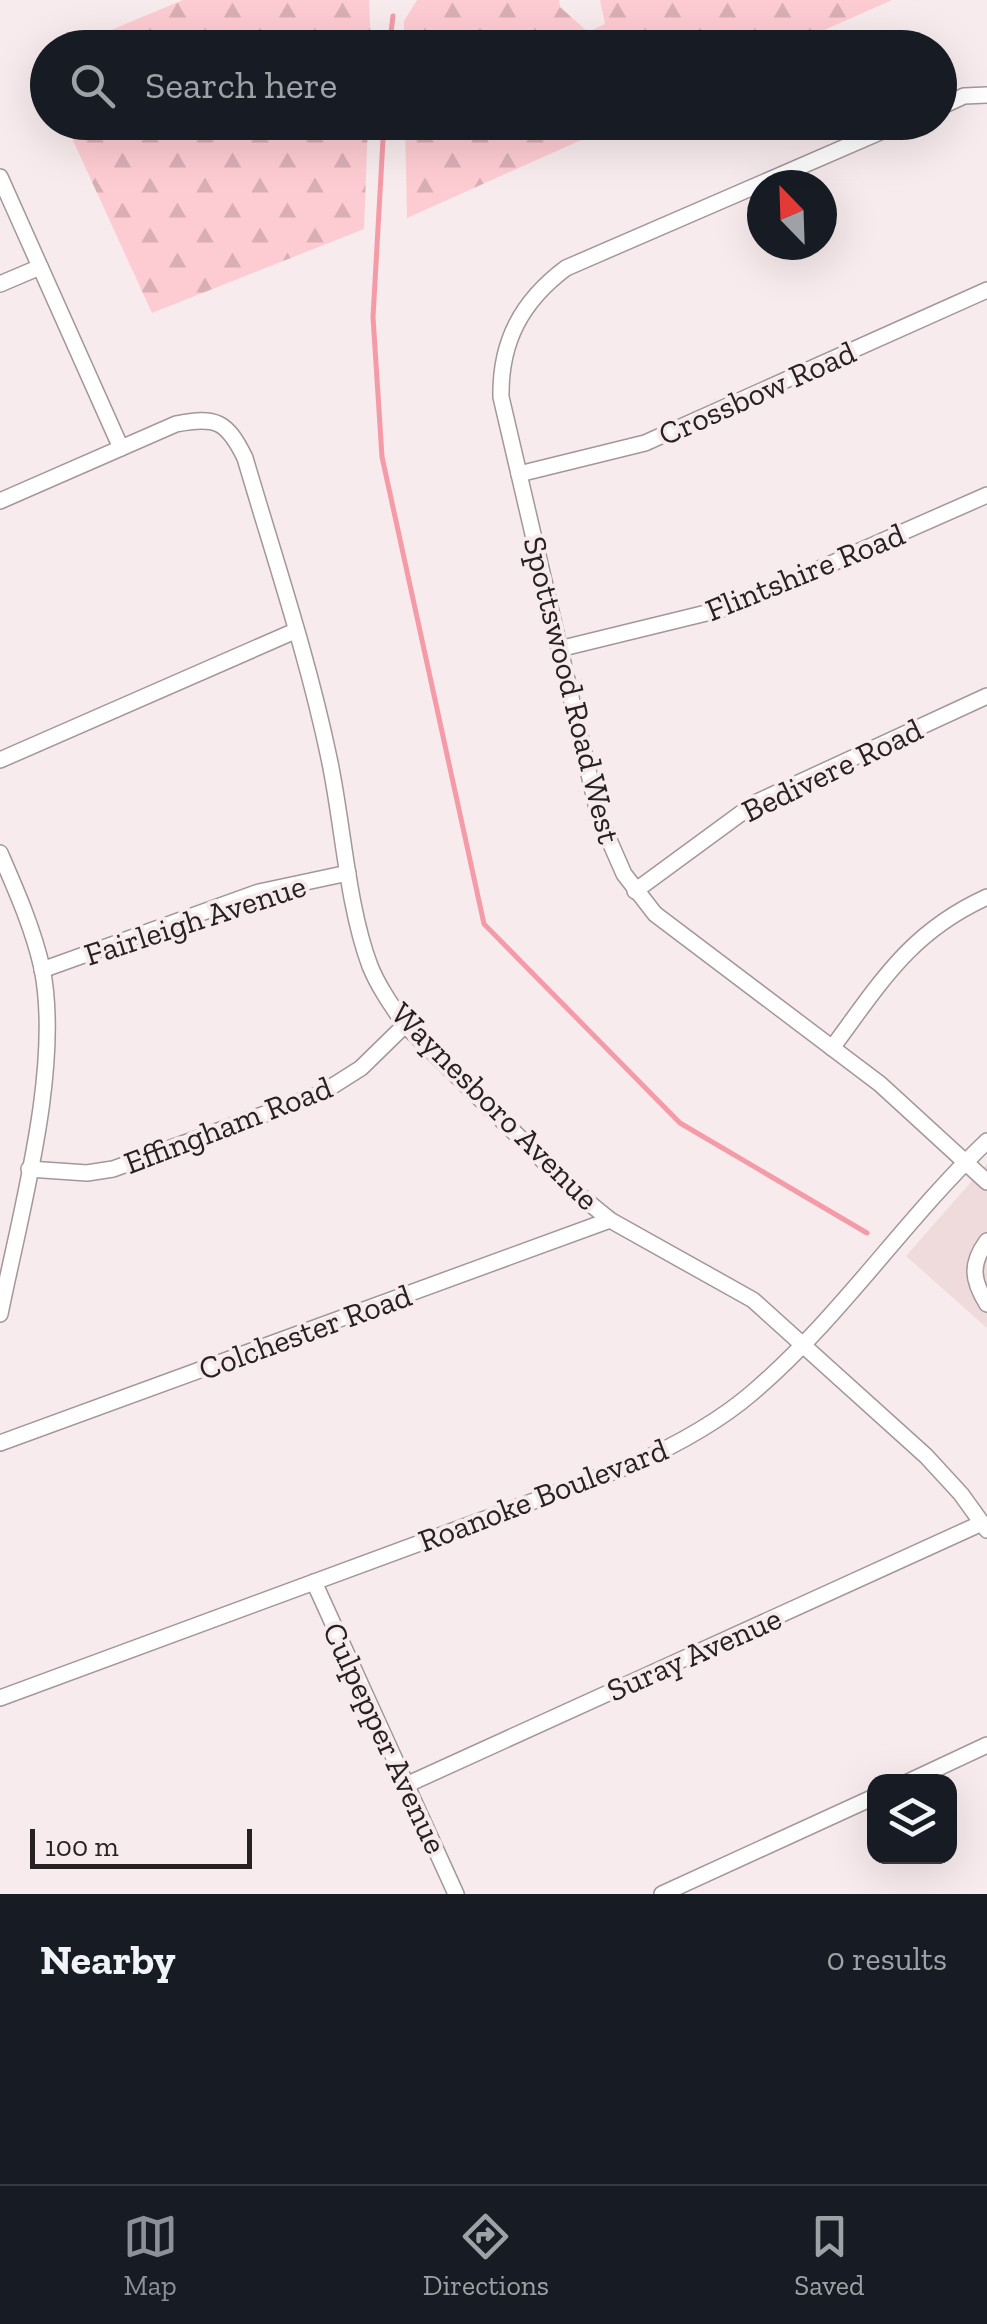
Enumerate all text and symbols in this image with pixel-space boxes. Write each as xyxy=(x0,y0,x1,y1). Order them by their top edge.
search box xyxy=(30,30,957,140)
icon: search xyxy=(65,58,120,113)
text: Search here xyxy=(145,62,337,108)
north arrow xyxy=(747,170,837,260)
street label: Crossbow Road xyxy=(653,332,862,453)
street label: Flintshire Road xyxy=(700,515,910,629)
street label: Spottswood Road West xyxy=(515,533,629,848)
street label: Bedivere Road xyxy=(736,710,929,830)
street label: Fairleigh Avenue xyxy=(80,866,310,974)
street label: Waynesboro Avenue xyxy=(383,994,607,1218)
street label: Effingham Road xyxy=(119,1068,338,1182)
street label: Colchester Road xyxy=(194,1276,417,1388)
street label: Roanoke Boulevard xyxy=(413,1430,673,1560)
street label: Suray Avenue xyxy=(601,1599,787,1709)
street label: Culpepper Avenue xyxy=(315,1616,455,1860)
map controls xyxy=(867,1774,957,1864)
button: layers xyxy=(867,1774,957,1864)
scale bar xyxy=(30,1824,252,1868)
text: 100 m xyxy=(45,1830,119,1863)
text: Nearby xyxy=(40,1934,176,1985)
text: 0 results xyxy=(826,1940,947,1978)
tab: Map xyxy=(123,2209,178,2302)
tab: Directions xyxy=(423,2209,549,2302)
tab: Saved xyxy=(794,2209,864,2302)

